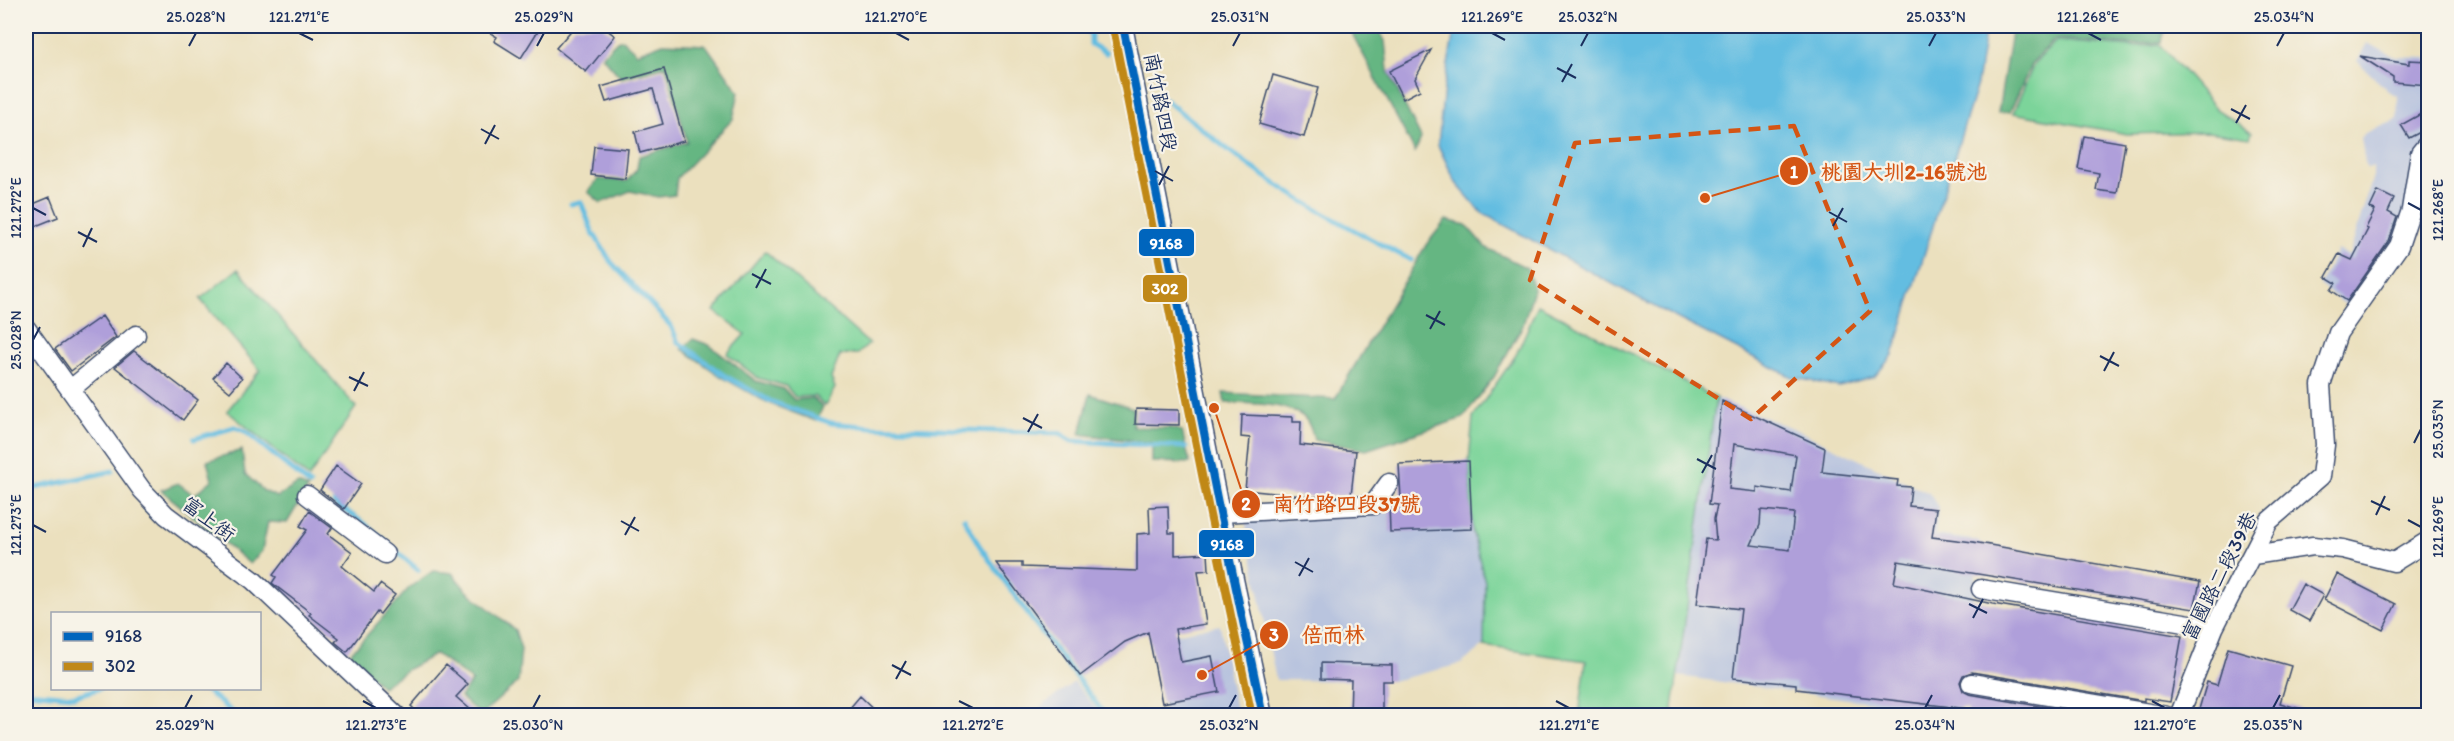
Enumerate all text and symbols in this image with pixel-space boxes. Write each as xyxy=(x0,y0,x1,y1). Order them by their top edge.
text: 25.028°N xyxy=(166,8,226,26)
text: 121.271°E xyxy=(269,8,329,26)
text: 25.029°N xyxy=(515,8,573,26)
text: 121.270°E xyxy=(865,8,927,26)
text: 25.031°N xyxy=(1211,8,1269,26)
text: 121.269°E xyxy=(1461,8,1523,26)
text: 25.032°N xyxy=(1558,8,1618,26)
text: 25.033°N xyxy=(1906,8,1966,26)
text: 121.268°E xyxy=(2057,8,2119,26)
text: 25.034°N xyxy=(2254,8,2314,26)
street label: 南竹路四段 xyxy=(1140,51,1182,153)
callout: 桃園大圳2-16號池 xyxy=(1779,152,1999,191)
text: 桃園大圳2-16號池 xyxy=(1821,159,1987,184)
text: 1 xyxy=(1790,161,1799,183)
text: 121.272°E xyxy=(7,177,25,239)
text: 121.268°E xyxy=(2429,179,2447,241)
line badge: 9168 xyxy=(1138,228,1195,257)
text: 9168 xyxy=(1149,234,1183,253)
line badge: 302 xyxy=(1142,274,1188,303)
text: 302 xyxy=(1152,279,1179,298)
text: 25.028°N xyxy=(7,310,25,370)
text: 25.035°N xyxy=(2429,399,2447,459)
callout: 南竹路四段37號 xyxy=(1231,484,1433,523)
street label: 富上街 xyxy=(178,491,240,547)
text: 南竹路四段37號 xyxy=(1273,491,1421,516)
text: 2 xyxy=(1241,493,1251,515)
text: 121.273°E xyxy=(7,494,25,556)
text: 121.269°E xyxy=(2429,496,2447,558)
street label: 富國路二段39巷 xyxy=(2176,507,2262,644)
line badge: 9168 xyxy=(1198,529,1255,558)
text: 9168 xyxy=(1210,535,1244,554)
legend xyxy=(51,612,261,690)
callout: 倍而林 xyxy=(1259,615,1376,654)
text: 倍而林 xyxy=(1302,622,1365,647)
text: 3 xyxy=(1269,624,1279,646)
text: 9168 xyxy=(105,625,142,647)
text: 302 xyxy=(105,655,136,677)
text: 25.029°N xyxy=(156,716,214,734)
text: 121.273°E xyxy=(345,716,407,734)
text: 25.030°N xyxy=(503,716,563,734)
text: 121.272°E xyxy=(942,716,1004,734)
text: 25.032°N xyxy=(1199,716,1259,734)
text: 121.271°E xyxy=(1539,716,1599,734)
text: 25.034°N xyxy=(1895,716,1955,734)
text: 121.270°E xyxy=(2134,716,2196,734)
text: 25.035°N xyxy=(2243,716,2303,734)

